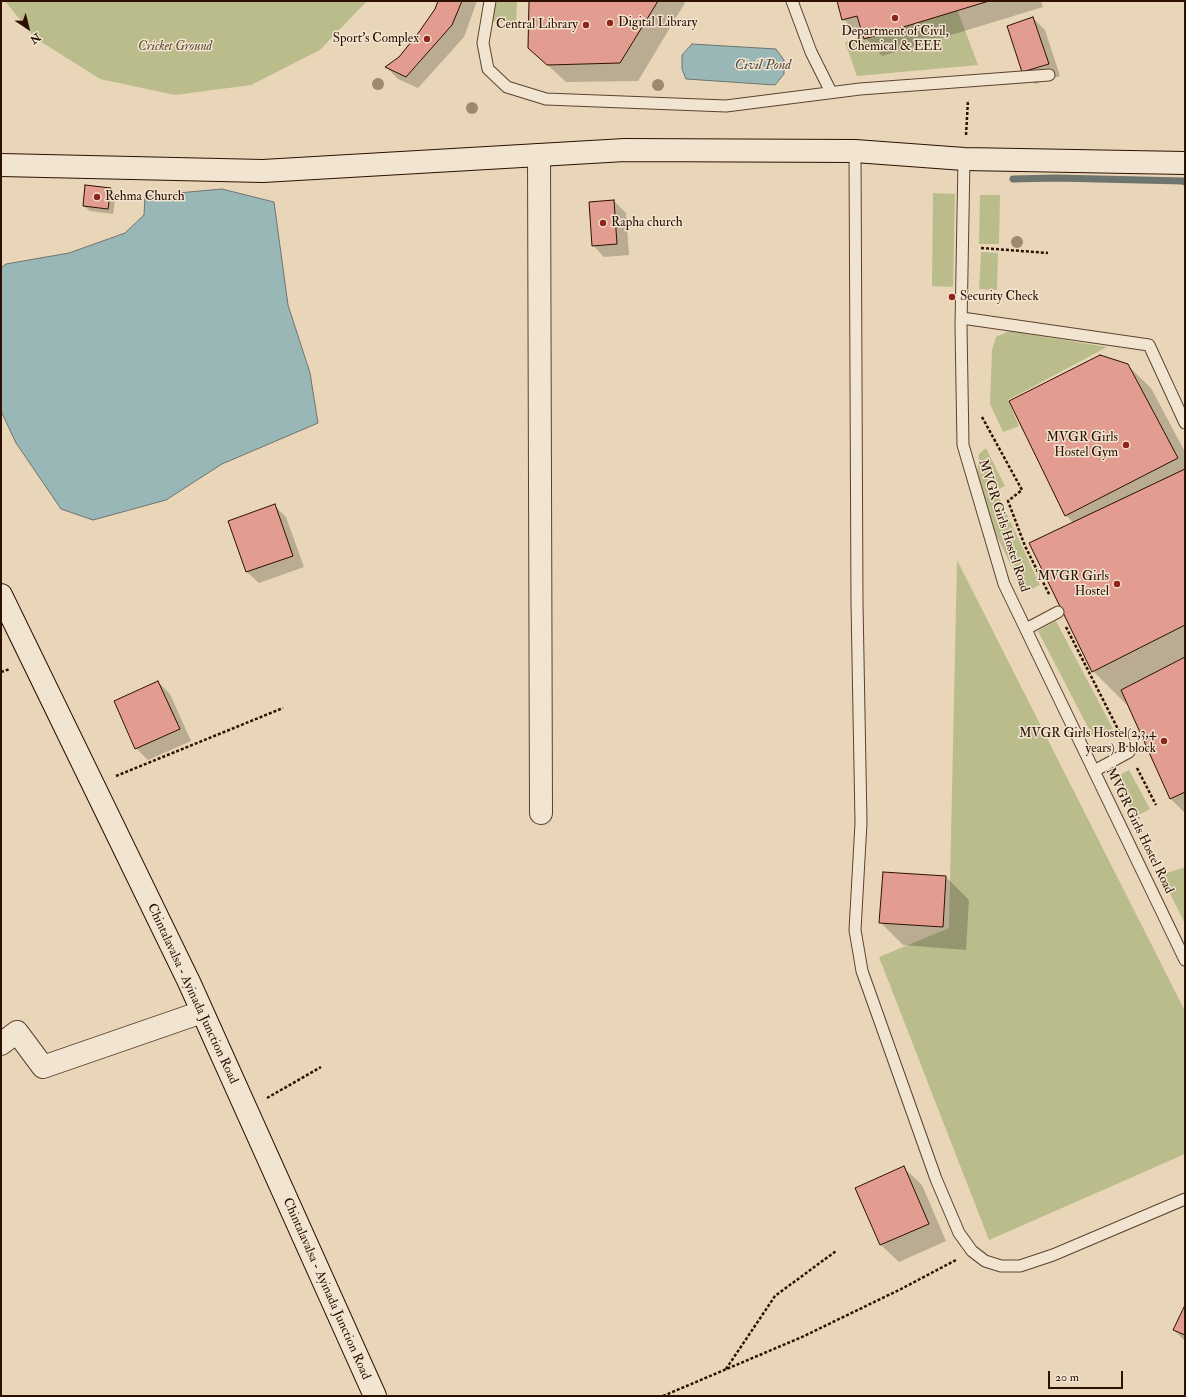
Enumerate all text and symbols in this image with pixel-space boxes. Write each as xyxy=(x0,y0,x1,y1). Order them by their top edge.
north arrow xyxy=(8,8,48,48)
marker: Department of Civil, Chemical & EEE xyxy=(890,13,900,23)
place label: Digital Library xyxy=(618,15,697,31)
place label: Central Library xyxy=(496,17,578,33)
marker: Digital Library xyxy=(605,18,615,28)
marker: Central Library xyxy=(581,20,591,30)
place label: Department of Civil, Chemical & EEE xyxy=(841,24,949,55)
text: N xyxy=(27,30,43,46)
place label: Sport's Complex xyxy=(333,31,419,47)
marker: Sport's Complex xyxy=(422,34,432,44)
park label: Cricket Ground xyxy=(138,39,212,55)
water label: Civil Pond xyxy=(735,58,791,74)
place label: Rehma Church xyxy=(105,189,184,205)
marker: Rehma Church xyxy=(92,192,102,202)
place label: Rapha church xyxy=(611,215,683,231)
marker: Rapha church xyxy=(598,218,608,228)
place label: Security Check xyxy=(960,289,1039,305)
marker: Security Check xyxy=(947,292,957,302)
place label: MVGR Girls Hostel Gym xyxy=(1047,430,1118,461)
marker: MVGR Girls Hostel Gym xyxy=(1121,440,1131,450)
street label: MVGR Girls Hostel Road xyxy=(974,458,1032,594)
place label: MVGR Girls Hostel xyxy=(1038,569,1109,600)
marker: MVGR Girls Hostel xyxy=(1112,579,1122,589)
place label: MVGR Girls Hostel(2,3,4 years) B block xyxy=(1019,726,1156,757)
marker: MVGR Girls Hostel(2,3,4 years) B block xyxy=(1159,736,1169,746)
street label: MVGR Girls Hostel Road xyxy=(1102,765,1176,897)
street label: Chintalavalsa - Ayinada Junction Road xyxy=(143,901,241,1087)
street label: Chintalavalsa - Ayinada Junction Road xyxy=(279,1196,373,1382)
scale bar xyxy=(1050,1363,1125,1389)
text: 20 m xyxy=(1055,1370,1079,1385)

